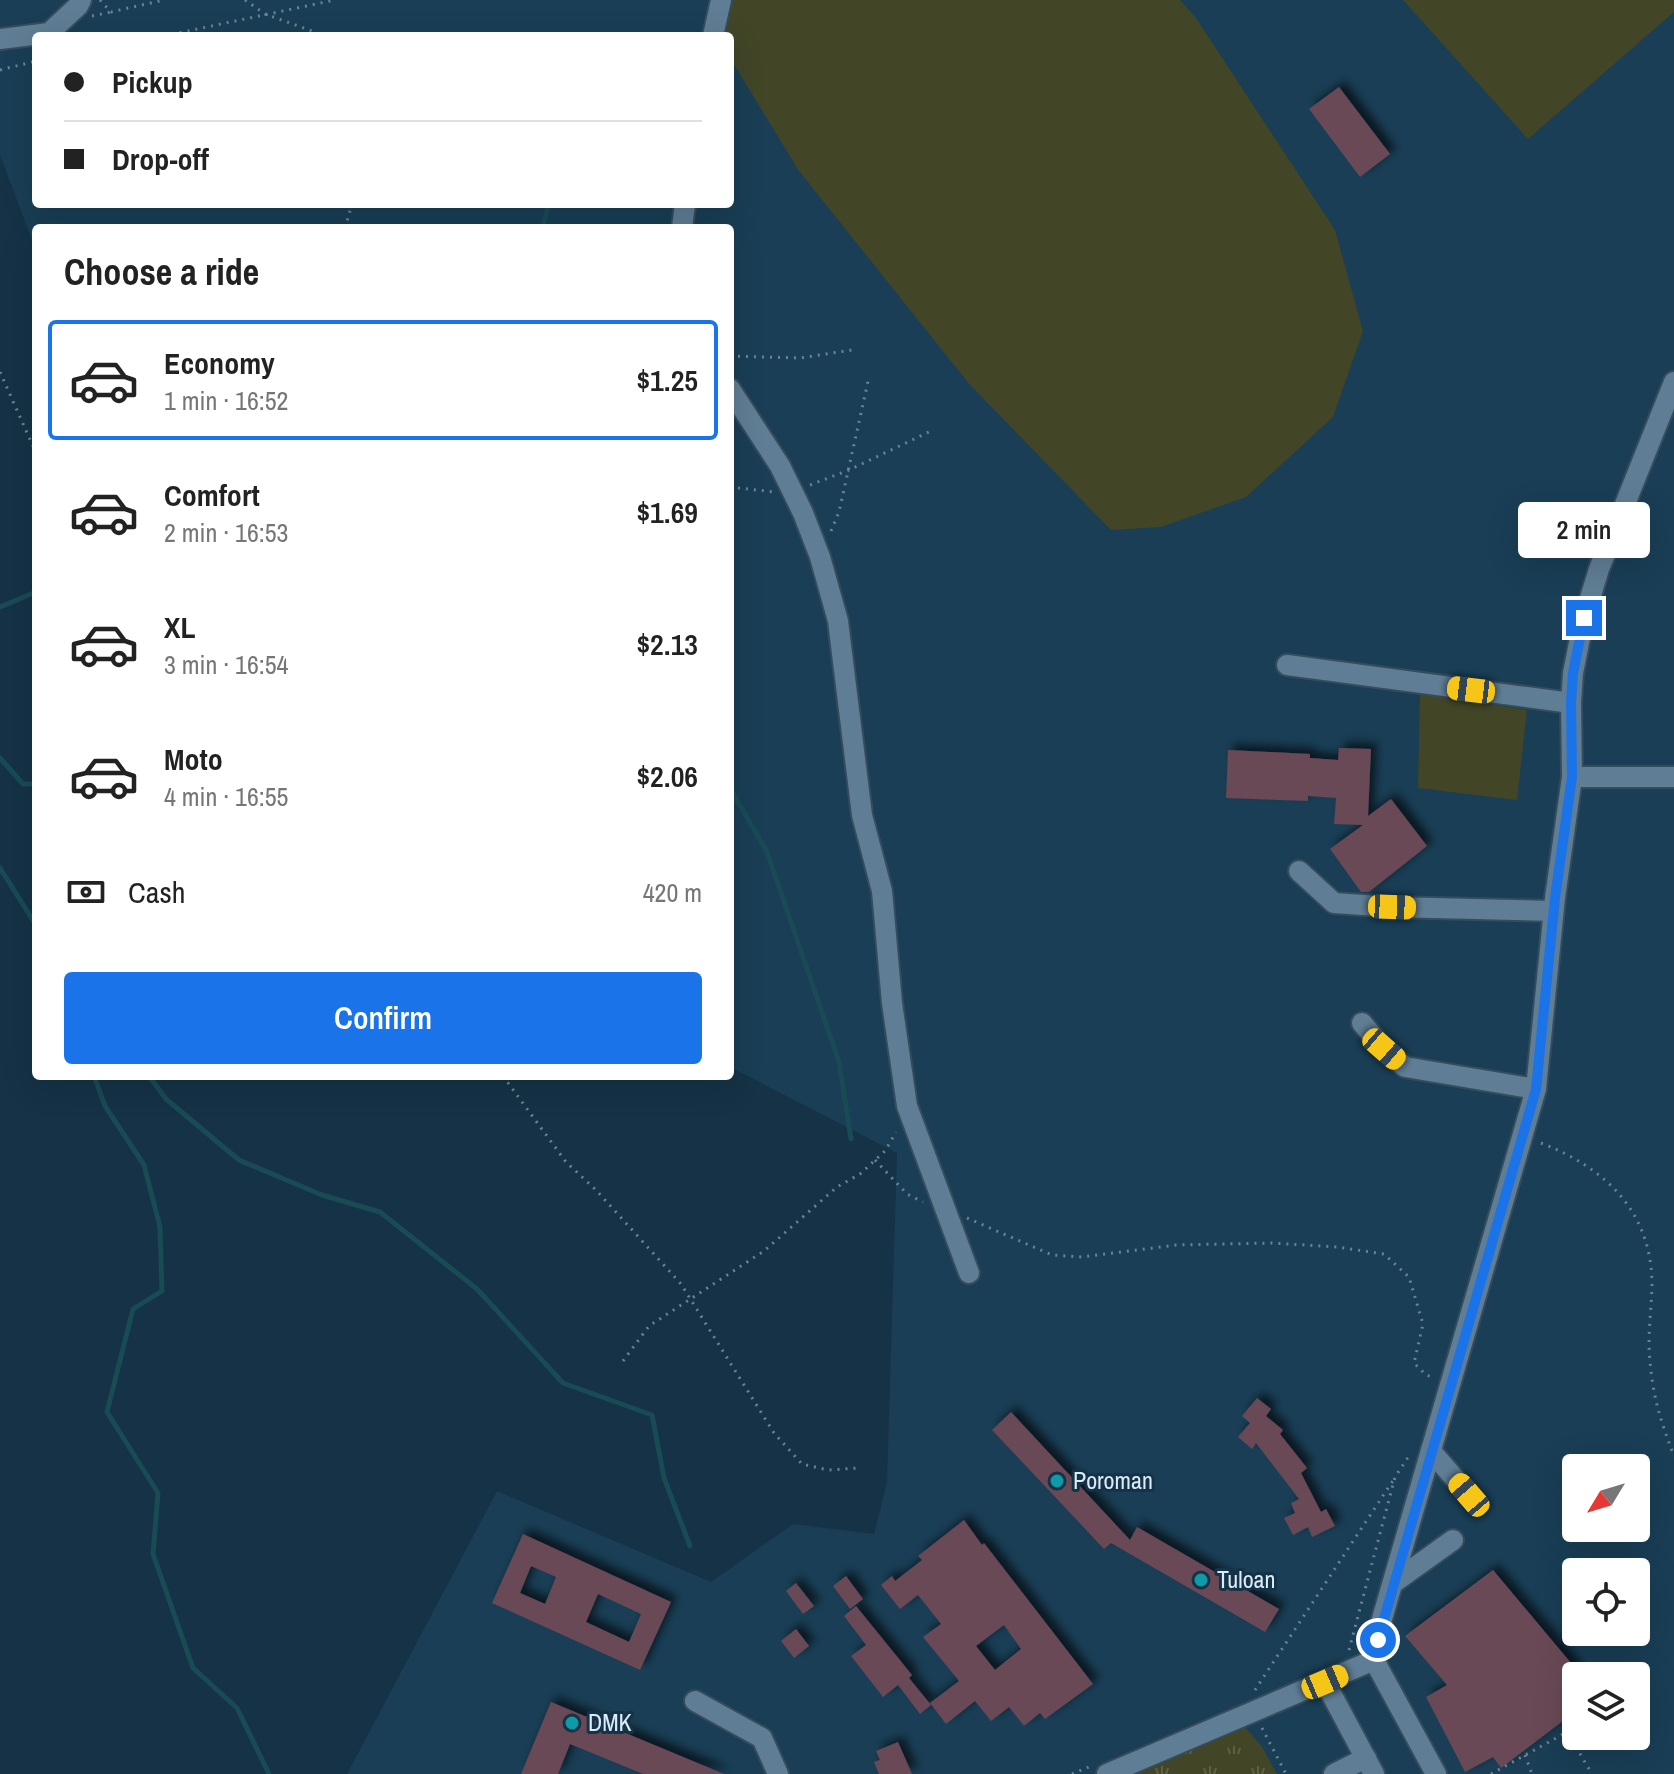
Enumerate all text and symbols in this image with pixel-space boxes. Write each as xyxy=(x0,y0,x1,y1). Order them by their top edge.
text: Pickup xyxy=(112,62,193,102)
text: Drop-off xyxy=(112,139,209,179)
text: Choose a ride xyxy=(64,248,259,296)
text: Economy xyxy=(164,343,275,383)
icon: car xyxy=(68,344,140,416)
text: $1.25 xyxy=(636,360,698,400)
text: 1 min · 16:52 xyxy=(164,383,288,418)
text: Comfort xyxy=(164,475,260,515)
icon: car xyxy=(68,476,140,548)
text: $1.69 xyxy=(636,492,698,532)
callout: 2 min xyxy=(1518,502,1650,558)
text: 2 min xyxy=(1557,512,1611,547)
text: 2 min · 16:53 xyxy=(164,515,288,550)
route end xyxy=(1566,600,1602,636)
text: XL xyxy=(164,607,195,647)
icon: car xyxy=(68,608,140,680)
text: $2.13 xyxy=(636,624,698,664)
text: 3 min · 16:54 xyxy=(164,647,288,682)
car xyxy=(1446,675,1496,705)
text: Moto xyxy=(164,739,223,779)
icon: car xyxy=(68,740,140,812)
text: $2.06 xyxy=(636,756,698,796)
text: 4 min · 16:55 xyxy=(164,779,288,814)
icon: cash xyxy=(64,870,108,914)
text: Cash xyxy=(128,872,185,912)
text: 420 m xyxy=(643,875,702,910)
car xyxy=(1368,894,1416,920)
button: Confirm xyxy=(64,972,702,1064)
car xyxy=(1358,1024,1410,1074)
north arrow xyxy=(1562,1454,1650,1542)
map controls xyxy=(1562,1454,1650,1750)
place label: Poroman xyxy=(1073,1464,1153,1496)
car xyxy=(1444,1469,1494,1521)
marker: Poroman xyxy=(1048,1472,1066,1490)
button: locate xyxy=(1562,1558,1650,1646)
place label: Tuloan xyxy=(1217,1563,1276,1595)
marker: Tuloan xyxy=(1192,1571,1210,1589)
route start xyxy=(1360,1622,1396,1658)
car xyxy=(1298,1662,1352,1702)
button: layers xyxy=(1562,1662,1650,1750)
place label: DMK xyxy=(588,1706,632,1738)
marker: DMK xyxy=(563,1714,581,1732)

